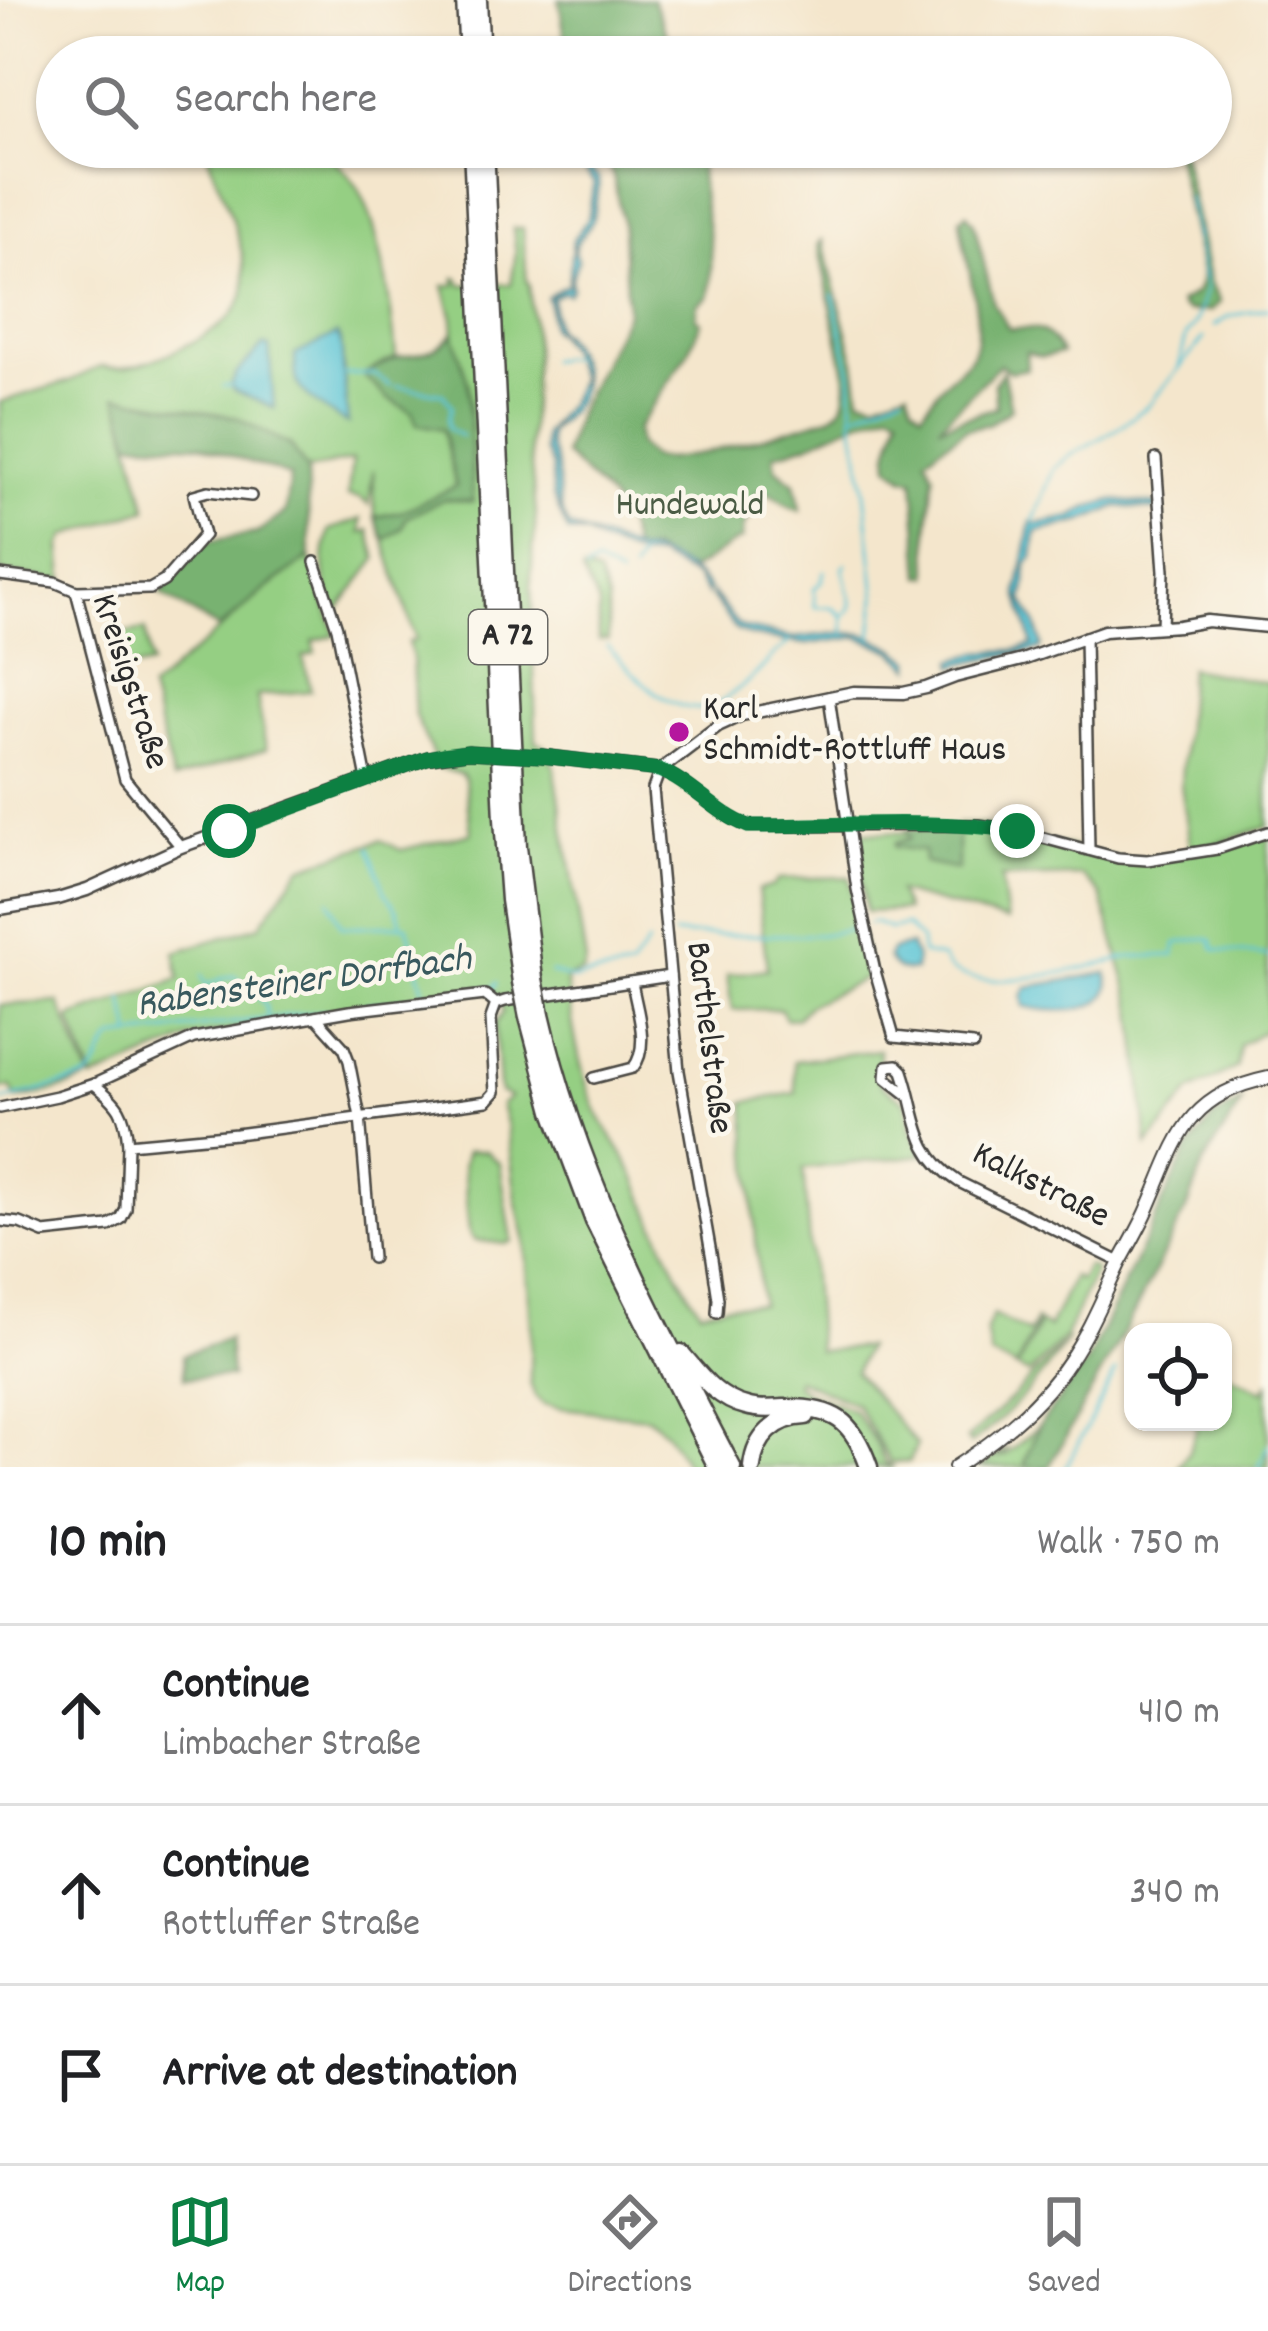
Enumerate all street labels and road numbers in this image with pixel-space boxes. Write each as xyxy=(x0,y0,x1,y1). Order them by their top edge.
street label: Kreisigstraße xyxy=(75,588,181,776)
road number: A 72 xyxy=(469,610,547,664)
street label: Barthelstraße xyxy=(669,939,745,1137)
street label: Kalkstraße xyxy=(962,1130,1118,1244)

